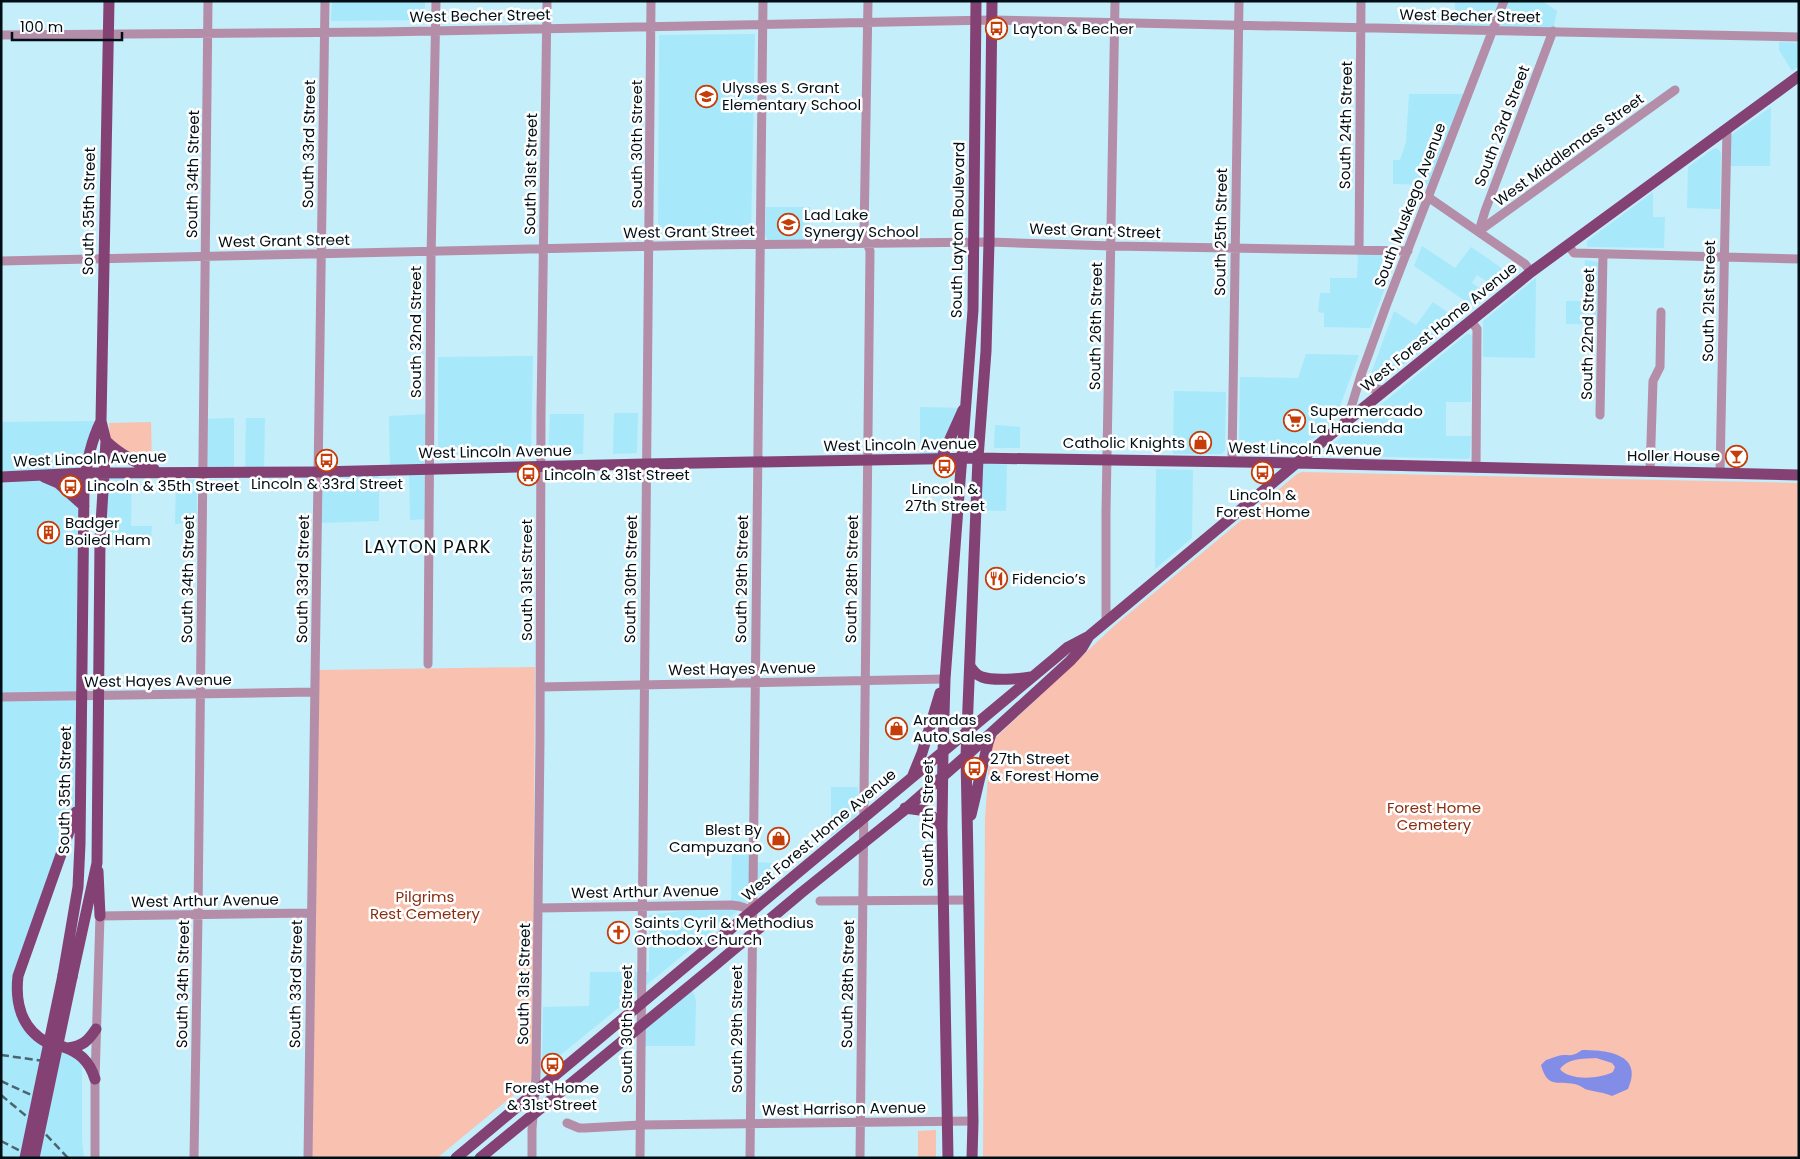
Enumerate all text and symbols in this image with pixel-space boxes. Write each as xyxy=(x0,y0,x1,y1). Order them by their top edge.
street label: West Becher Street xyxy=(409,4,551,27)
street label: West Becher Street xyxy=(1399,4,1541,27)
scale bar xyxy=(12,10,122,42)
text: 100 m xyxy=(20,16,63,37)
bus stop icon: Layton & Becher xyxy=(985,17,1009,41)
place label: Layton & Becher xyxy=(1013,18,1134,39)
street label: South 24th Street xyxy=(1334,61,1357,189)
street label: South 23rd Street xyxy=(1469,62,1534,189)
place label: Ulysses S. Grant Elementary School xyxy=(722,77,861,115)
street label: South 33rd Street xyxy=(297,80,320,208)
street label: South 30th Street xyxy=(626,80,647,208)
school or university icon: Ulysses S. Grant Elementary School xyxy=(694,85,718,109)
street label: West Middlemass Street xyxy=(1490,88,1648,211)
street label: South 34th Street xyxy=(181,110,204,238)
street label: South 31st Street xyxy=(519,113,542,235)
street label: South Muskego Avenue xyxy=(1368,120,1451,290)
street label: South Layton Boulevard xyxy=(945,142,970,318)
street label: South 35th Street xyxy=(77,147,100,275)
street label: South 25th Street xyxy=(1209,168,1232,296)
place label: Lad Lake Synergy School xyxy=(804,204,919,242)
school or university icon: Lad Lake Synergy School xyxy=(776,212,800,236)
street label: West Grant Street xyxy=(1029,218,1161,243)
street label: West Grant Street xyxy=(623,220,755,243)
street label: West Grant Street xyxy=(218,229,350,252)
street label: South 21st Street xyxy=(1697,240,1720,362)
street label: West Forest Home Avenue xyxy=(1356,257,1521,396)
street label: South 26th Street xyxy=(1084,262,1107,390)
street label: South 32nd Street xyxy=(405,266,426,398)
street label: South 22nd Street xyxy=(1576,268,1599,400)
place label: Supermercado La Hacienda xyxy=(1310,400,1423,438)
supermarket icon: Supermercado La Hacienda xyxy=(1282,408,1306,432)
shop icon: Catholic Knights xyxy=(1189,431,1213,455)
place label: Catholic Knights xyxy=(1063,432,1185,453)
street label: West Lincoln Avenue xyxy=(823,433,977,456)
street label: West Lincoln Avenue xyxy=(1228,437,1382,460)
street label: West Lincoln Avenue xyxy=(418,440,572,463)
bar icon: Holler House xyxy=(1724,444,1748,468)
street label: West Lincoln Avenue xyxy=(13,445,167,472)
place label: Holler House xyxy=(1627,445,1720,466)
bus stop icon: Lincoln & 33rd Street xyxy=(315,449,339,473)
bus stop icon: Lincoln & 27th Street xyxy=(933,454,957,478)
bus stop icon: Lincoln & Forest Home xyxy=(1251,460,1275,484)
bus stop icon: Lincoln & 31st Street xyxy=(516,463,540,487)
place label: Lincoln & 31st Street xyxy=(544,464,690,485)
place label: Lincoln & 33rd Street xyxy=(251,473,403,494)
bus stop icon: Lincoln & 35th Street xyxy=(59,474,83,498)
place label: Lincoln & 35th Street xyxy=(87,475,239,496)
place label: Lincoln & 27th Street xyxy=(905,478,985,516)
place label: Lincoln & Forest Home xyxy=(1216,484,1310,522)
place label: Badger Boiled Ham xyxy=(65,512,151,550)
street label: South 34th Street xyxy=(176,515,199,643)
street label: South 33rd Street xyxy=(291,515,314,643)
street label: South 30th Street xyxy=(619,515,642,643)
street label: South 29th Street xyxy=(730,515,753,643)
street label: South 28th Street xyxy=(840,515,863,643)
street label: South 31st Street xyxy=(516,519,537,641)
building icon: Badger Boiled Ham xyxy=(37,520,61,544)
district label: LAYTON PARK xyxy=(364,534,492,559)
restaurant icon: Fidencio’s xyxy=(984,567,1008,591)
place label: Fidencio’s xyxy=(1012,568,1086,589)
street label: West Hayes Avenue xyxy=(668,657,816,680)
street label: West Hayes Avenue xyxy=(84,669,232,692)
place label: Arandas Auto Sales xyxy=(913,709,992,747)
shop icon: Arandas Auto Sales xyxy=(885,717,909,741)
street label: South 35th Street xyxy=(53,726,76,854)
place label: 27th Street & Forest Home xyxy=(990,748,1099,786)
bus stop icon: 27th Street & Forest Home xyxy=(962,756,986,780)
street label: South 27th Street xyxy=(917,760,938,886)
street label: West Forest Home Avenue xyxy=(737,764,900,906)
park label: Forest Home Cemetery xyxy=(1387,797,1481,835)
place label: Blest By Campuzano xyxy=(669,819,763,857)
shop icon: Blest By Campuzano xyxy=(766,827,790,851)
street label: West Arthur Avenue xyxy=(571,880,719,903)
park label: Pilgrims Rest Cemetery xyxy=(370,886,481,924)
street label: West Arthur Avenue xyxy=(131,889,279,912)
place label: Saints Cyril & Methodius Orthodox Church xyxy=(634,912,814,950)
street label: South 34th Street xyxy=(171,920,194,1048)
street label: South 33rd Street xyxy=(284,920,307,1048)
church icon: Saints Cyril & Methodius Orthodox Church xyxy=(606,920,630,944)
street label: South 28th Street xyxy=(836,920,859,1048)
street label: South 31st Street xyxy=(512,923,535,1045)
street label: South 30th Street xyxy=(616,965,637,1093)
street label: South 29th Street xyxy=(726,965,747,1093)
bus stop icon: Forest Home & 31st Street xyxy=(540,1053,564,1077)
place label: Forest Home & 31st Street xyxy=(505,1077,599,1115)
street label: West Harrison Avenue xyxy=(762,1097,926,1120)

